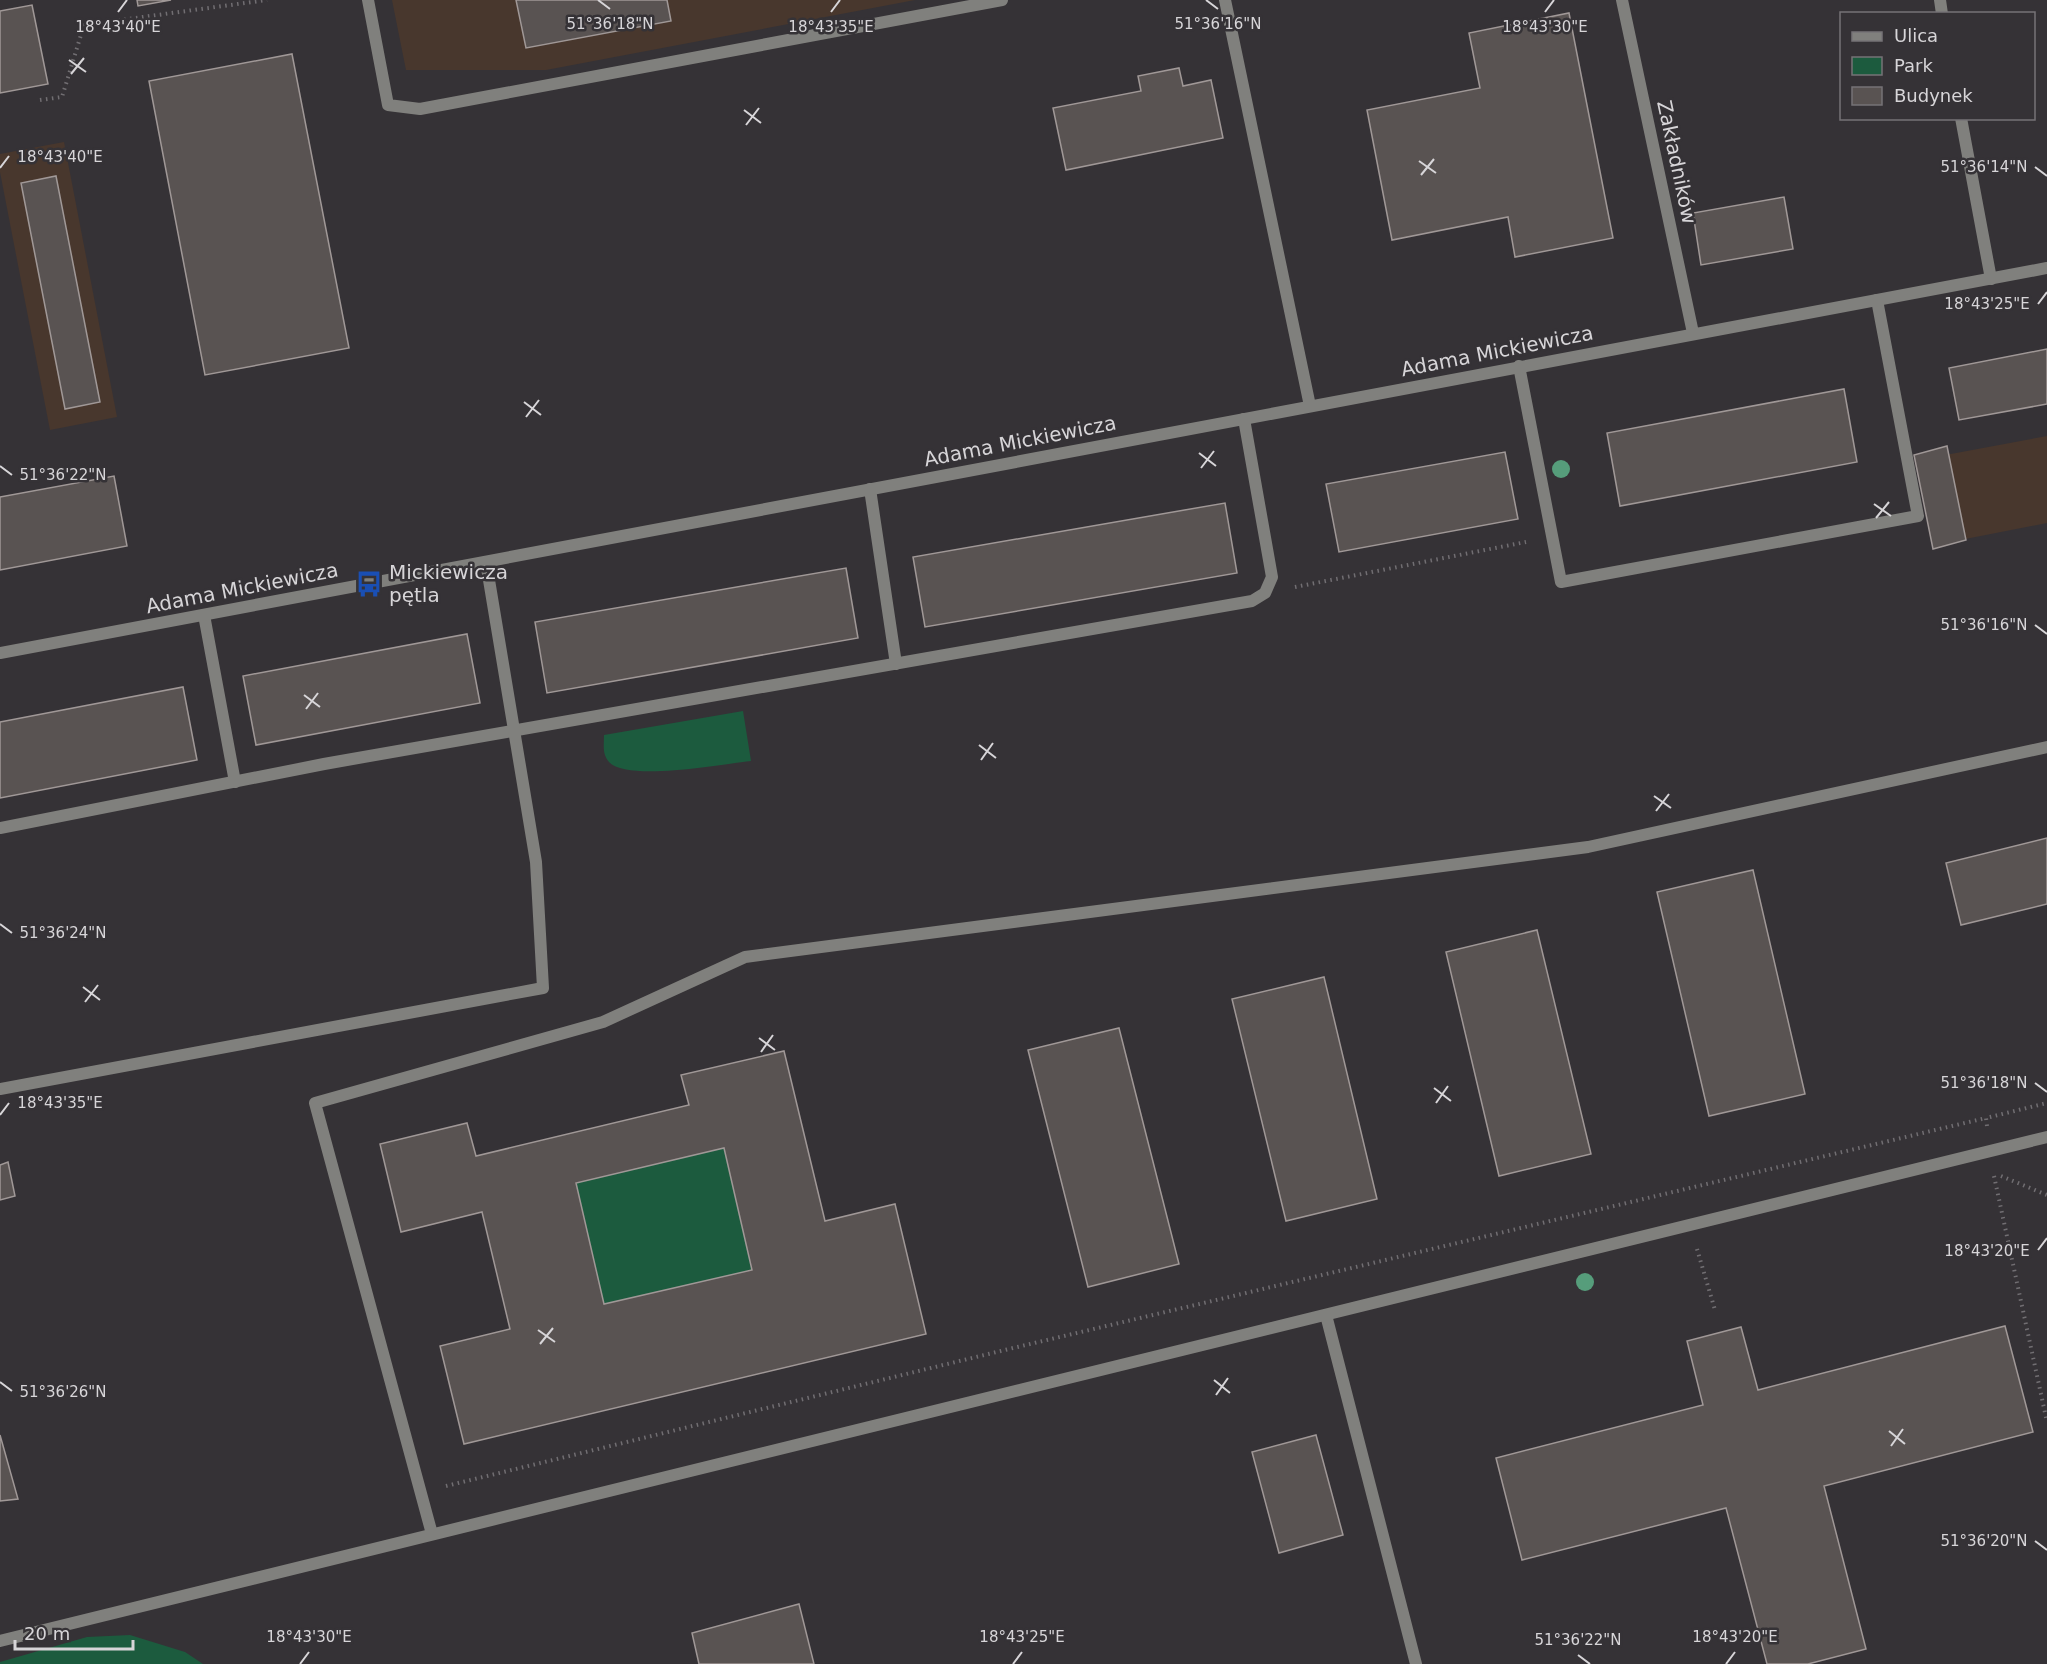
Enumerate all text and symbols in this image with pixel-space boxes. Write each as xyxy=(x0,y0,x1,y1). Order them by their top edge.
legend xyxy=(1840,12,2035,120)
text: 51°36'18"N xyxy=(566,15,654,33)
text: 51°36'16"N xyxy=(1174,15,1262,33)
text: 18°43'40"E xyxy=(75,18,161,36)
text: 18°43'35"E xyxy=(788,18,874,36)
text: 18°43'30"E xyxy=(1502,18,1588,36)
text: Ulica xyxy=(1894,25,1938,46)
text: Park xyxy=(1894,55,1933,76)
text: Budynek xyxy=(1894,85,1973,106)
street label: Zakładników xyxy=(1652,98,1702,226)
text: 18°43'40"E xyxy=(17,148,103,166)
text: 51°36'14"N xyxy=(1940,158,2028,176)
text: 18°43'25"E xyxy=(1944,295,2030,313)
street label: Adama Mickiewicza xyxy=(1399,321,1595,381)
street label: Adama Mickiewicza xyxy=(922,411,1118,471)
text: 51°36'22"N xyxy=(19,466,107,484)
street label: Adama Mickiewicza xyxy=(144,558,340,618)
place label: Mickiewicza pętla xyxy=(389,560,508,607)
bus stop icon: Mickiewicza pętla xyxy=(354,569,384,599)
text: 51°36'16"N xyxy=(1940,616,2028,634)
text: 51°36'24"N xyxy=(19,924,107,942)
text: 51°36'18"N xyxy=(1940,1074,2028,1092)
text: 18°43'35"E xyxy=(17,1094,103,1112)
text: 18°43'20"E xyxy=(1944,1242,2030,1260)
text: 51°36'26"N xyxy=(19,1383,107,1401)
text: 51°36'20"N xyxy=(1940,1532,2028,1550)
scale bar xyxy=(15,1613,134,1651)
text: 20 m xyxy=(24,1623,70,1644)
text: 18°43'30"E xyxy=(266,1628,352,1646)
text: 18°43'25"E xyxy=(979,1628,1065,1646)
text: 18°43'20"E xyxy=(1692,1628,1778,1646)
text: 51°36'22"N xyxy=(1534,1631,1622,1649)

